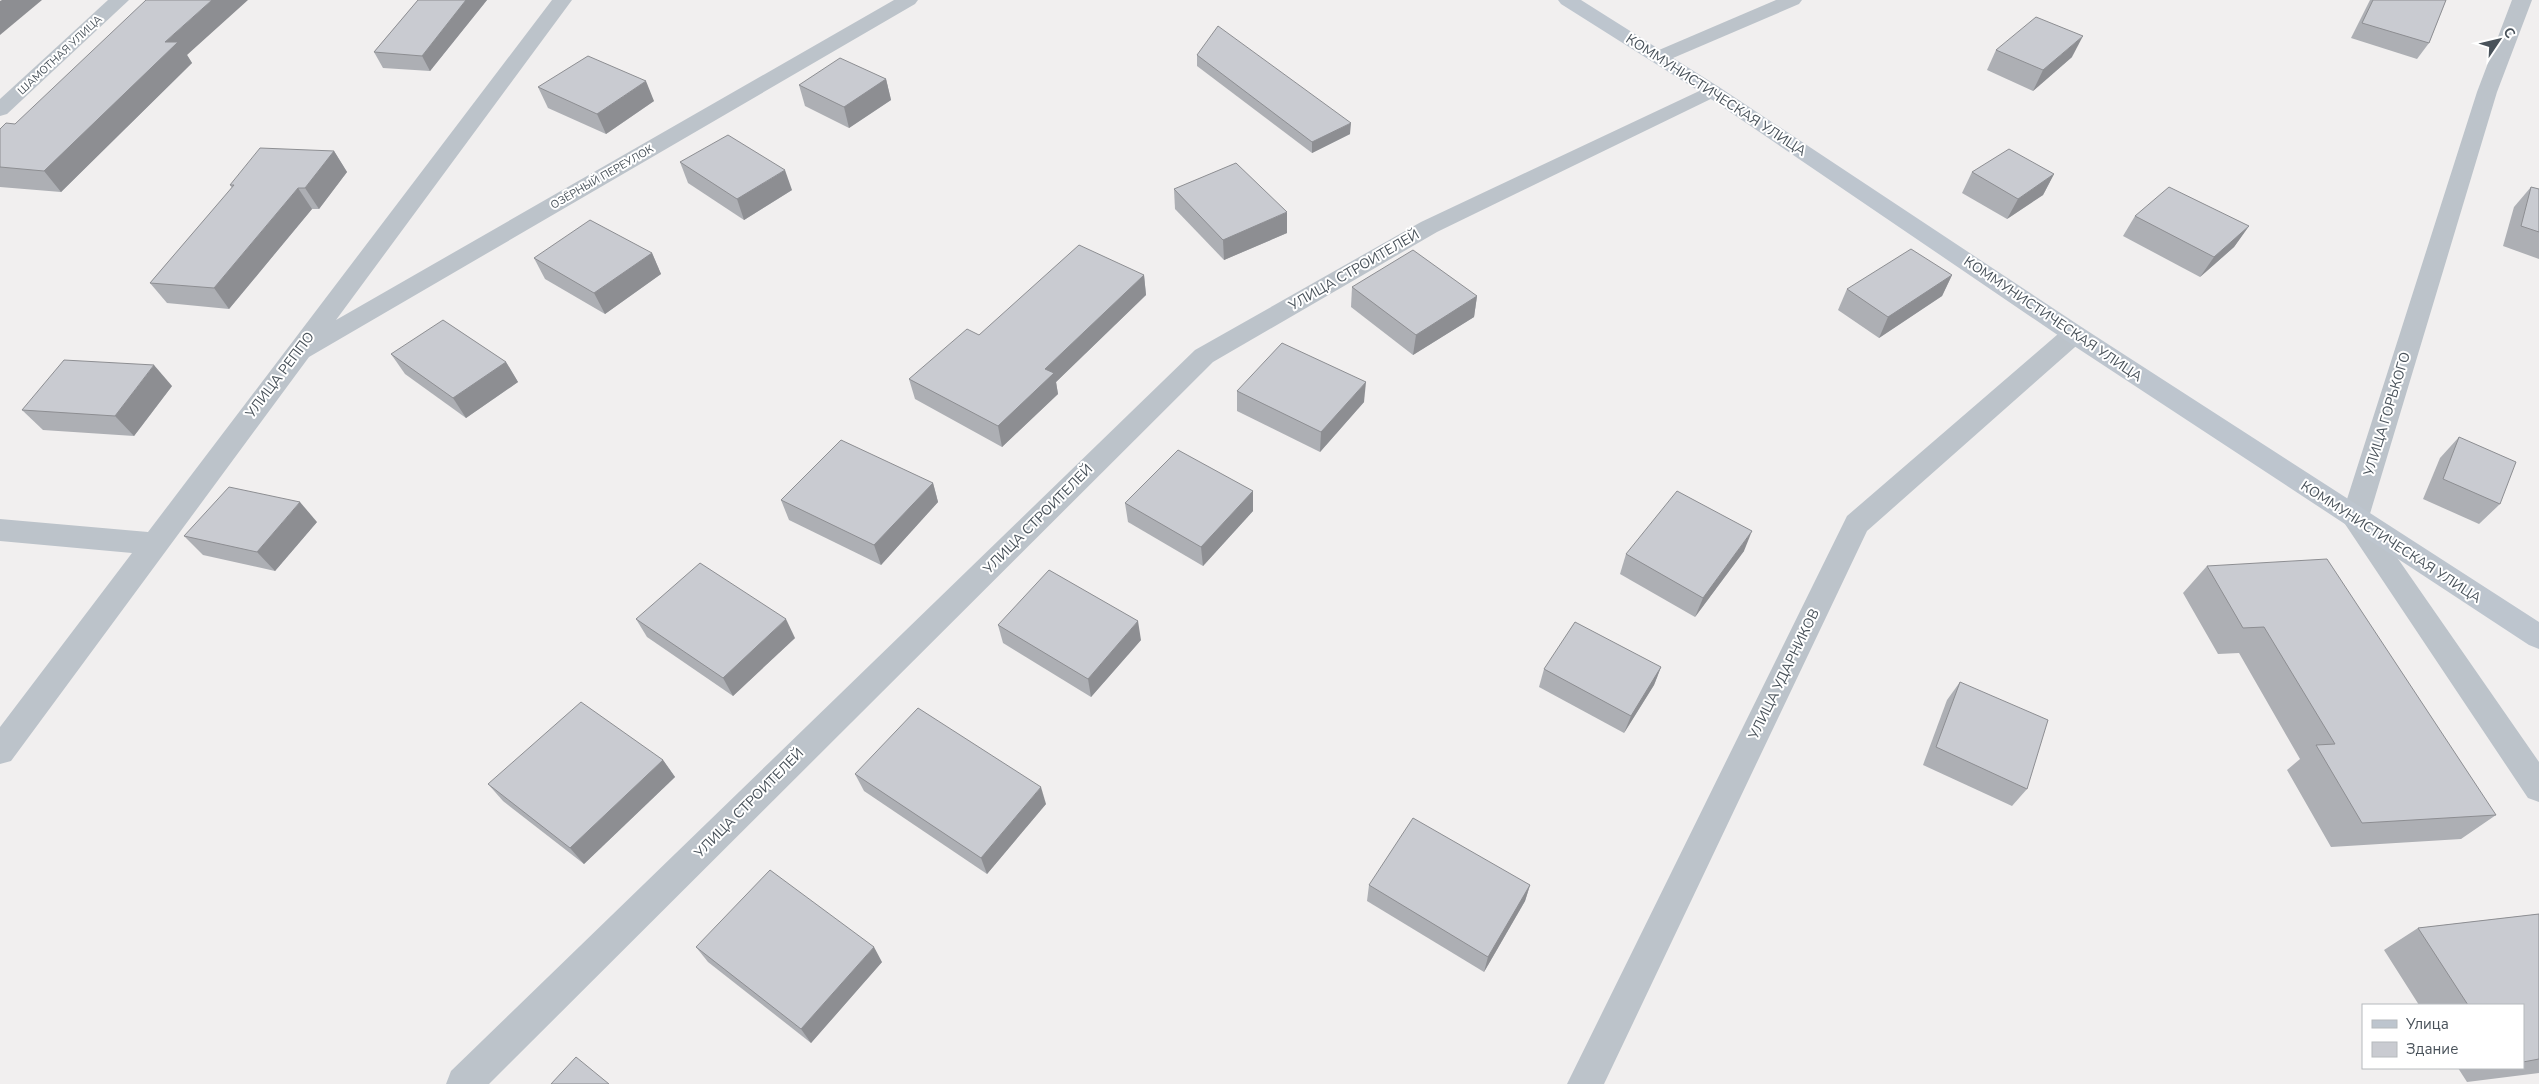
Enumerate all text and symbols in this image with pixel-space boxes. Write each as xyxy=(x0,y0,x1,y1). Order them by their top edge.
street label: ШАМОТНАЯ УЛИЦА xyxy=(15,12,105,98)
north arrow xyxy=(2474,15,2524,65)
text: С xyxy=(2499,23,2520,43)
street label: КОММУНИСТИЧЕСКАЯ УЛИЦА xyxy=(1622,29,1810,161)
street label: ОЗЁРНЫЙ ПЕРЕУЛОК xyxy=(548,141,656,213)
street label: УЛИЦА СТРОИТЕЛЕЙ xyxy=(1284,225,1423,316)
street label: КОММУНИСТИЧЕСКАЯ УЛИЦА xyxy=(1960,252,2146,386)
street label: УЛИЦА РЕППО xyxy=(241,328,319,423)
street label: УЛИЦА ГОРЬКОГО xyxy=(2359,350,2415,479)
street label: УЛИЦА СТРОИТЕЛЕЙ xyxy=(978,460,1097,579)
street label: КОММУНИСТИЧЕСКАЯ УЛИЦА xyxy=(2297,476,2485,608)
street label: УЛИЦА УДАРНИКОВ xyxy=(1744,606,1824,743)
street label: УЛИЦА СТРОИТЕЛЕЙ xyxy=(689,744,808,863)
legend xyxy=(2362,1004,2524,1069)
text: Улица xyxy=(2405,1014,2449,1034)
text: Здание xyxy=(2406,1039,2458,1059)

